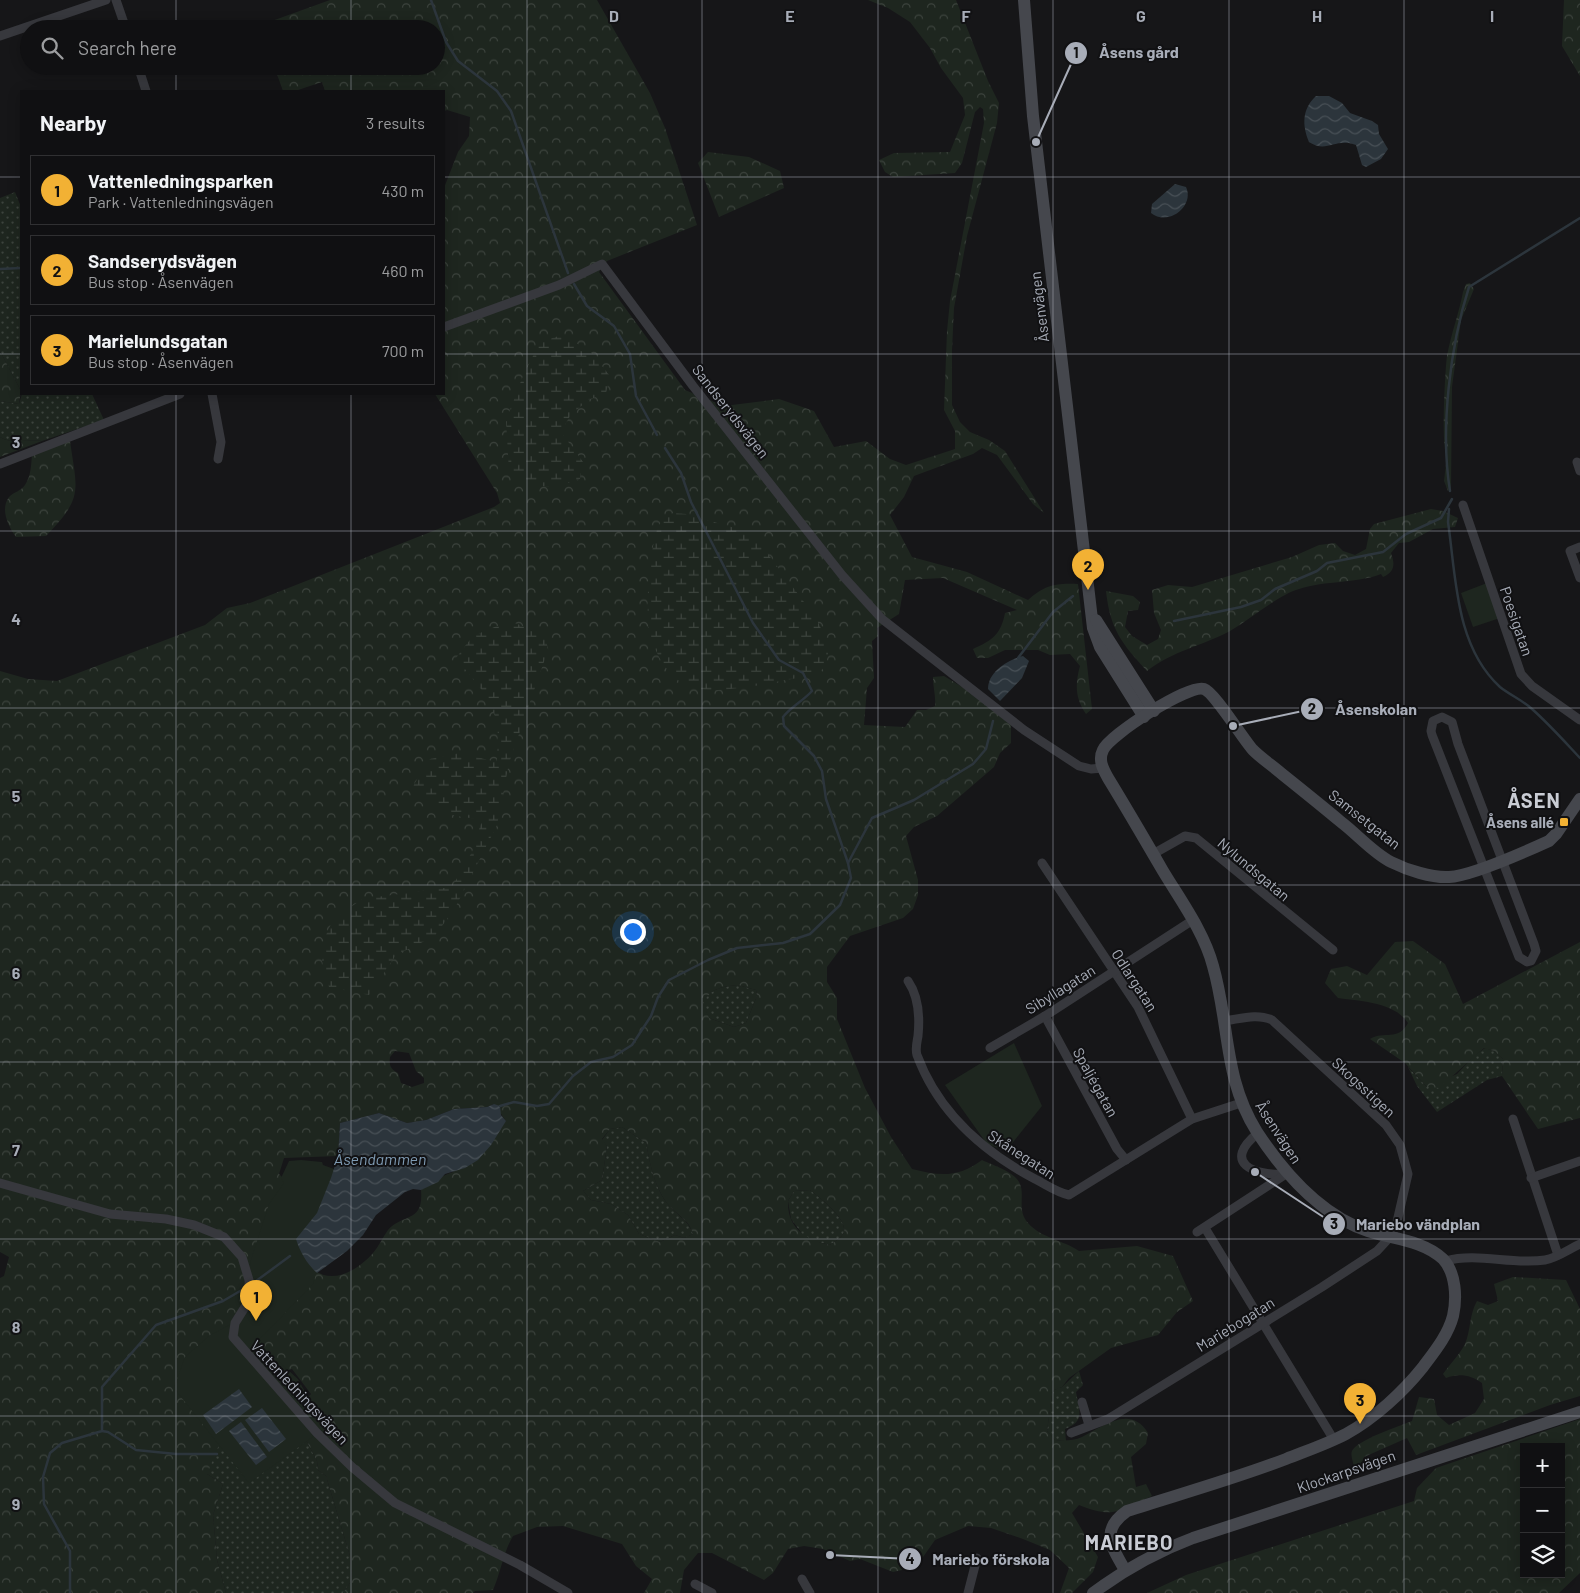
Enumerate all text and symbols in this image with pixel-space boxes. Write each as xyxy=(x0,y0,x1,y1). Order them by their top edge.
text: D xyxy=(609,6,619,25)
text: E xyxy=(785,6,795,25)
text: F xyxy=(962,6,971,25)
text: G xyxy=(1136,6,1146,25)
text: H xyxy=(1312,6,1322,25)
text: I xyxy=(1490,6,1494,25)
search box xyxy=(20,20,445,75)
icon: search xyxy=(38,34,66,62)
text: Search here xyxy=(78,36,177,59)
callout: Åsens gård xyxy=(1064,37,1189,68)
text: Åsens gård xyxy=(1099,42,1179,61)
text: 1 xyxy=(1073,43,1079,61)
text: Nearby xyxy=(40,110,106,135)
text: 3 results xyxy=(366,113,425,132)
text: Vattenledningsparken xyxy=(88,169,273,192)
text: 1 xyxy=(54,181,60,200)
text: 430 m xyxy=(381,181,424,200)
text: Park · Vattenledningsvägen xyxy=(88,192,274,211)
text: Sandserydsvägen xyxy=(88,249,237,272)
text: 2 xyxy=(53,261,61,280)
text: 460 m xyxy=(381,261,424,280)
street label: Åsenvägen xyxy=(1025,271,1052,343)
text: Bus stop · Åsenvägen xyxy=(88,272,234,291)
text: Marielundsgatan xyxy=(88,329,228,352)
text: 3 xyxy=(53,341,61,360)
text: 700 m xyxy=(382,341,424,360)
text: Bus stop · Åsenvägen xyxy=(88,352,234,371)
street label: Sandserydsvägen xyxy=(689,361,773,461)
text: 3 xyxy=(12,432,20,451)
pin: 2 xyxy=(1072,549,1104,590)
street label: Poesigatan xyxy=(1497,584,1537,658)
text: 4 xyxy=(11,609,21,628)
callout: Åsenskolan xyxy=(1300,694,1427,725)
text: 2 xyxy=(1308,699,1316,717)
text: Åsenskolan xyxy=(1335,699,1417,718)
street label: Samsetgatan xyxy=(1326,785,1404,853)
text: 5 xyxy=(12,786,21,805)
district label: ÅSEN xyxy=(1507,787,1561,812)
place label: Åsens allé xyxy=(1486,813,1554,831)
marker: Åsens allé xyxy=(1558,816,1570,828)
street label: Nylundsgatan xyxy=(1214,834,1294,904)
your location xyxy=(620,919,646,945)
street label: Odlargatan xyxy=(1108,945,1162,1015)
street label: Sibyllagatan xyxy=(1022,960,1098,1018)
text: 6 xyxy=(12,963,21,982)
street label: Spaljégatan xyxy=(1070,1044,1122,1120)
street label: Skogsstigen xyxy=(1329,1053,1399,1121)
street label: Åsenvägen xyxy=(1252,1097,1307,1167)
street label: Skånegatan xyxy=(985,1126,1059,1182)
text: 7 xyxy=(12,1140,20,1159)
water label: Åsendammen xyxy=(334,1149,426,1168)
callout: Mariebo vändplan xyxy=(1321,1209,1490,1240)
text: 3 xyxy=(1330,1214,1338,1232)
text: Mariebo vändplan xyxy=(1356,1214,1480,1233)
pin: 1 xyxy=(240,1280,272,1321)
street label: Mariebogatan xyxy=(1193,1293,1277,1355)
text: 8 xyxy=(12,1317,21,1336)
street label: Vattenledningsvägen xyxy=(247,1336,353,1448)
pin: 3 xyxy=(1344,1383,1376,1424)
map controls xyxy=(1520,1443,1565,1578)
button: + xyxy=(1520,1443,1565,1488)
street label: Klockarpsvägen xyxy=(1294,1446,1398,1496)
button: − xyxy=(1520,1488,1565,1533)
text: 9 xyxy=(12,1494,20,1513)
district label: MARIEBO xyxy=(1085,1530,1173,1554)
button: layers xyxy=(1520,1533,1565,1578)
callout: Mariebo förskola xyxy=(897,1544,1060,1575)
text: 4 xyxy=(905,1549,915,1567)
text: Mariebo förskola xyxy=(932,1549,1050,1568)

